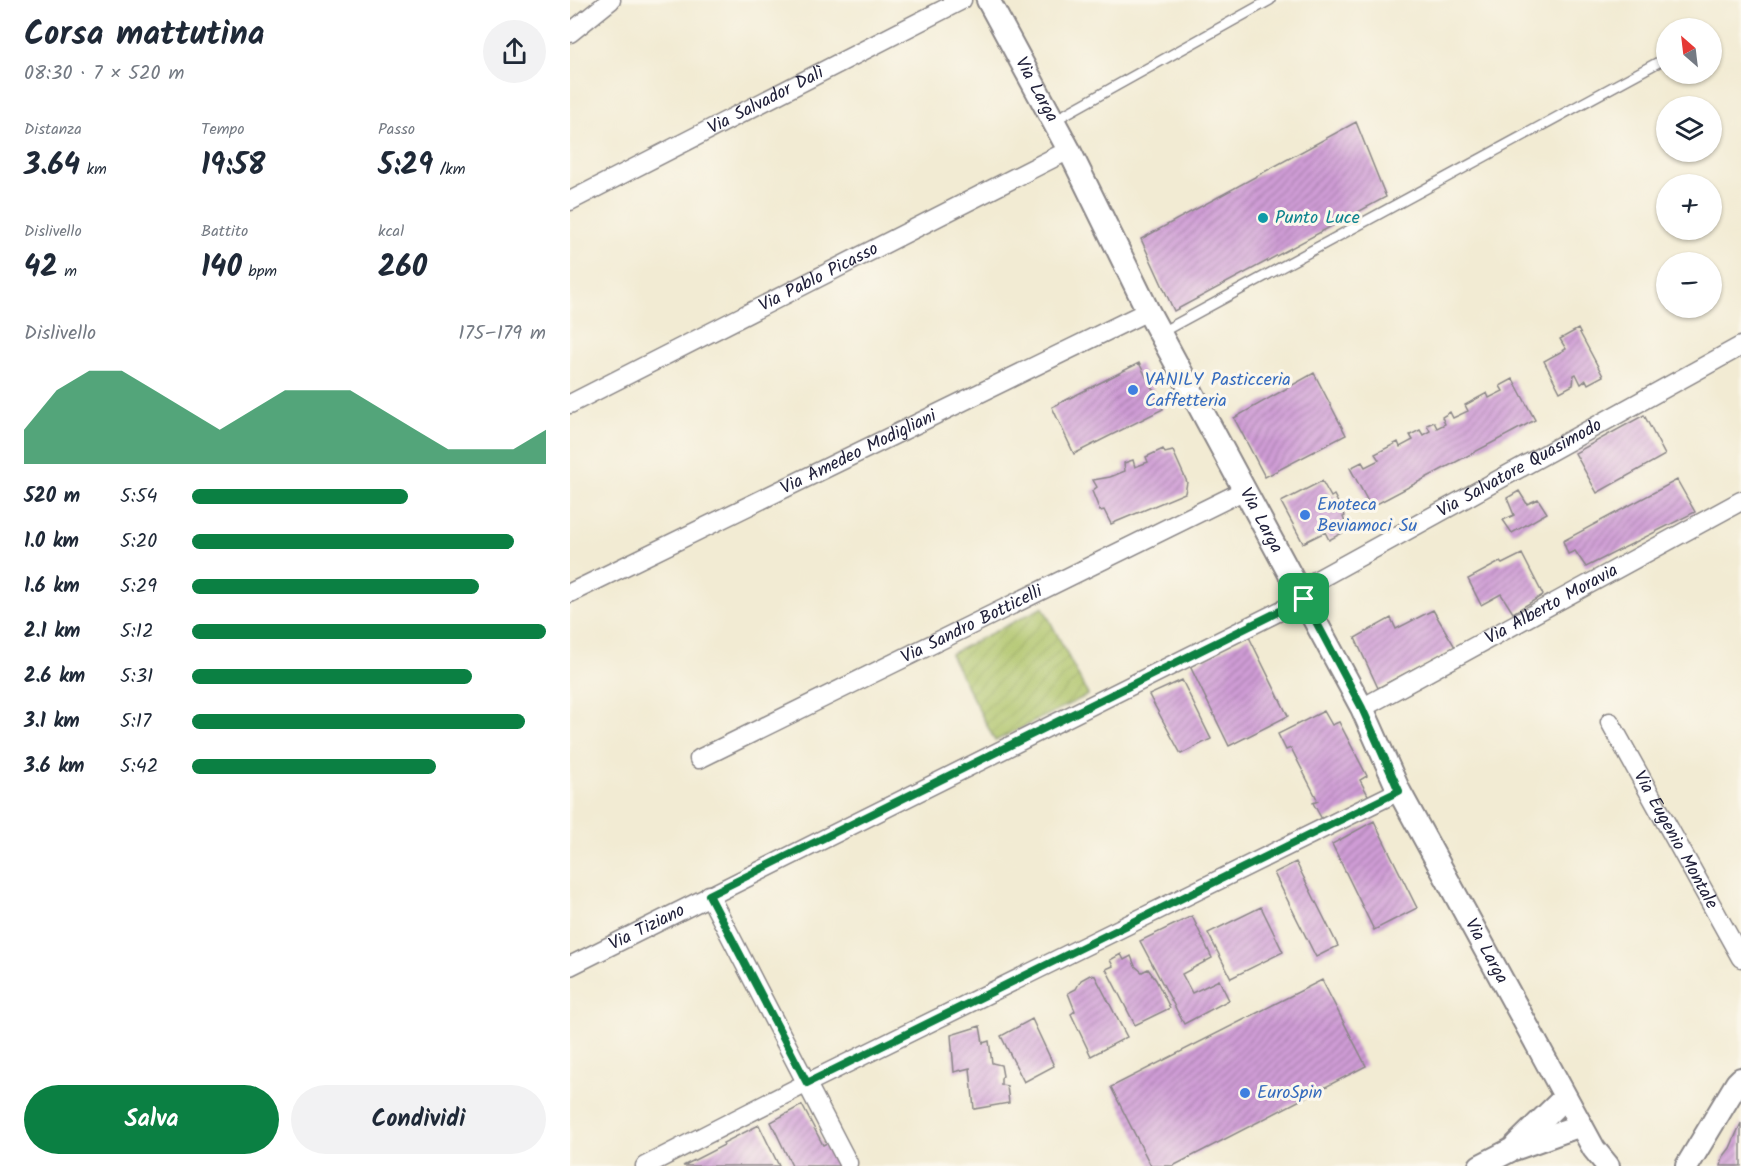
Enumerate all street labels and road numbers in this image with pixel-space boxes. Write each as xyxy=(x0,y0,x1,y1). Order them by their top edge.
street label: Via Larga xyxy=(1007,52,1066,128)
street label: Via Salvador Dalì xyxy=(703,58,830,143)
street label: Via Pablo Picasso xyxy=(754,235,884,320)
street label: Via Amedeo Modigliani xyxy=(775,401,942,503)
street label: Via Salvatore Quasimodo xyxy=(1432,411,1607,526)
street label: Via Larga xyxy=(1231,483,1291,559)
street label: Via Alberto Moravia xyxy=(1480,556,1623,653)
street label: Via Sandro Botticelli xyxy=(896,577,1048,672)
street label: Via Eugenio Montale xyxy=(1625,765,1726,915)
street label: Via Tiziano xyxy=(604,896,690,959)
street label: Via Larga xyxy=(1457,913,1516,989)

